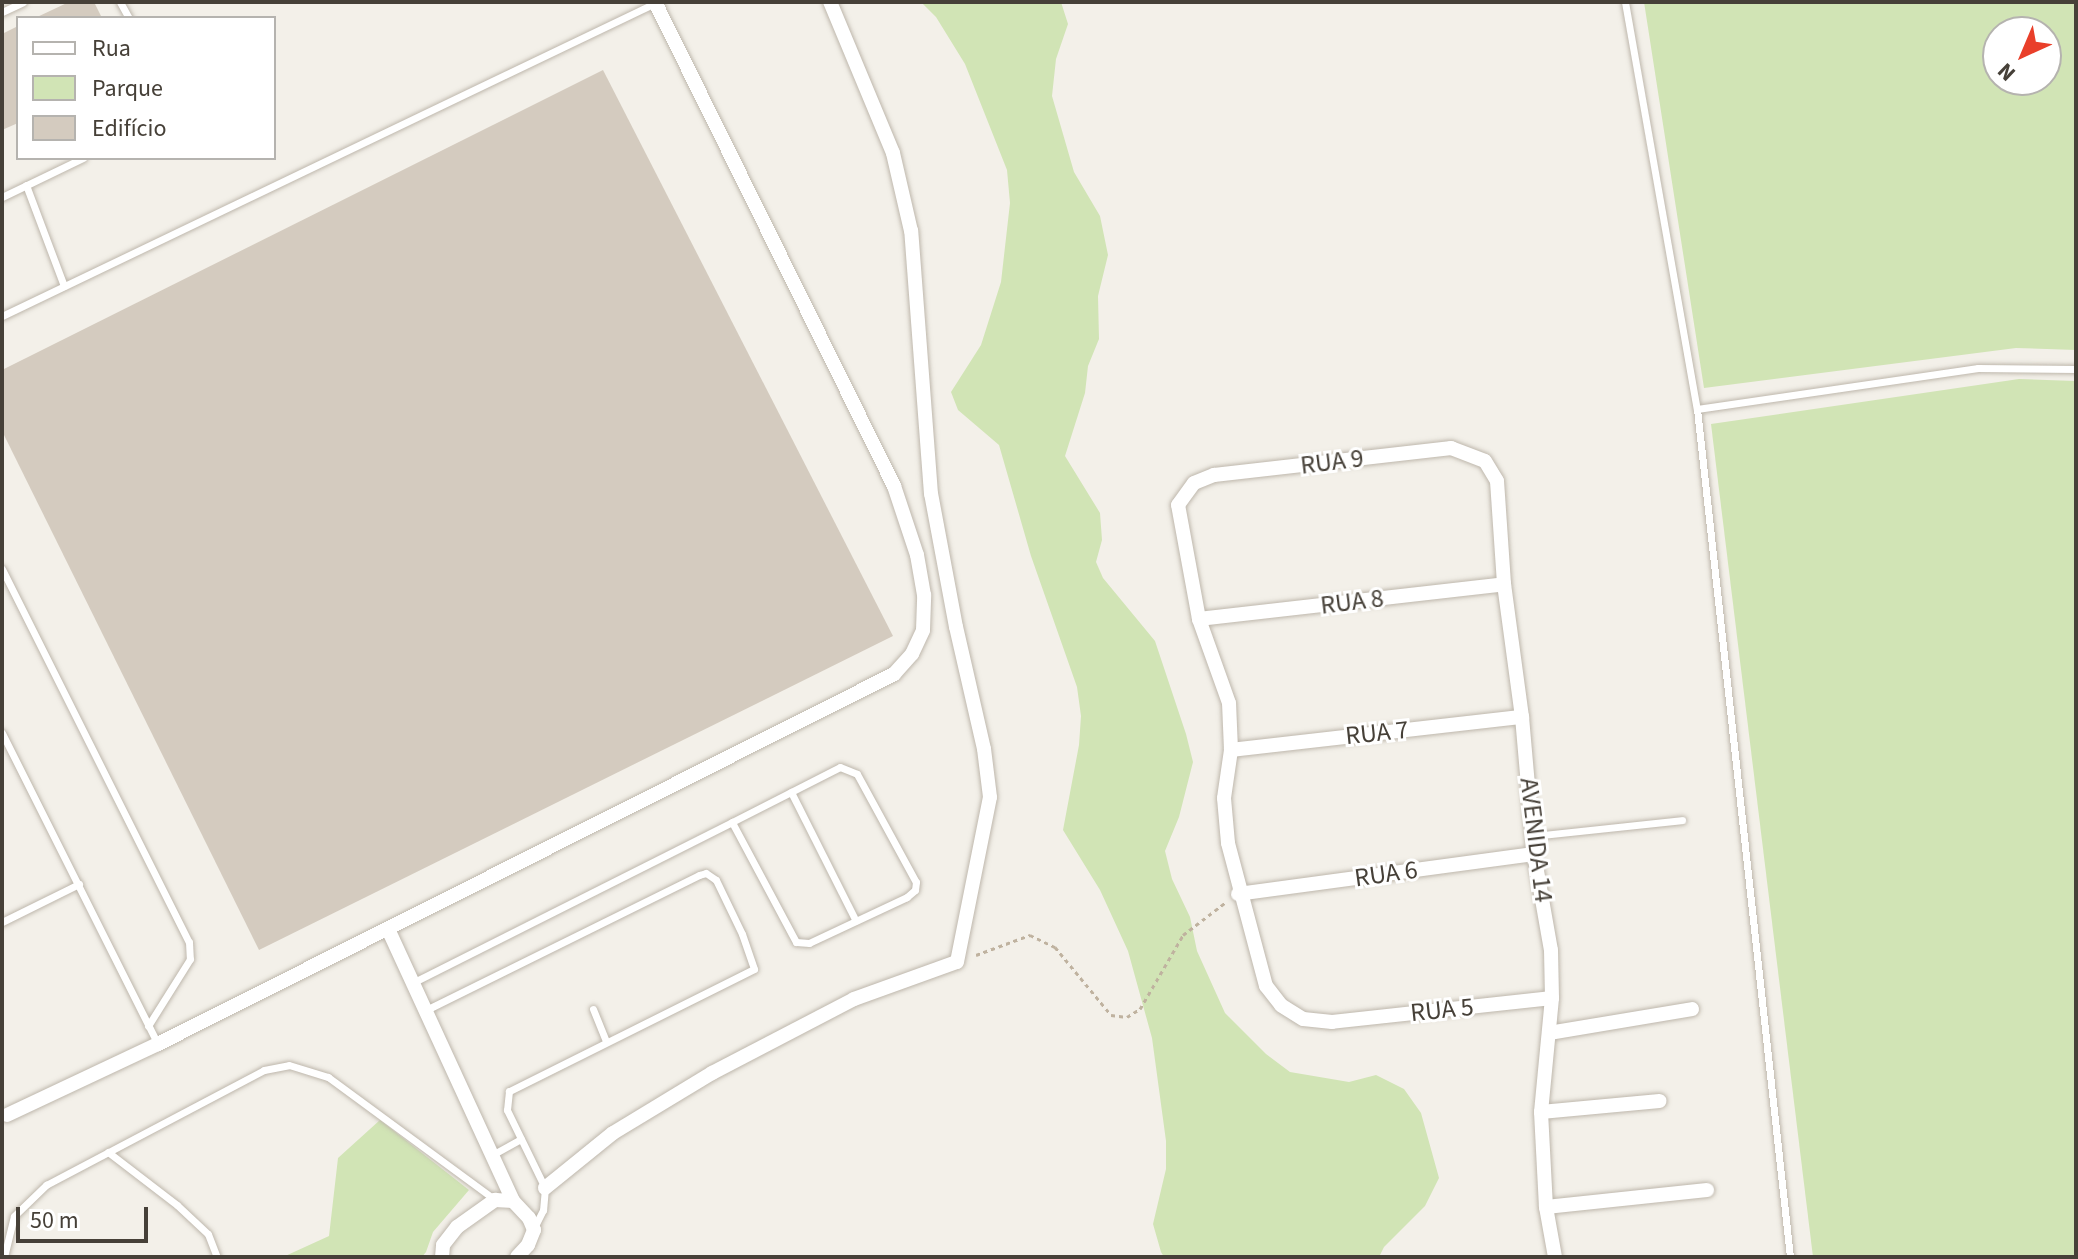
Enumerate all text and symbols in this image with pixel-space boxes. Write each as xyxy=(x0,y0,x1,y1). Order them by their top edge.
legend xyxy=(16,16,276,160)
north arrow xyxy=(1982,16,2062,96)
text: Rua xyxy=(92,31,131,66)
text: N xyxy=(1990,55,2023,88)
text: Parque xyxy=(92,71,163,106)
text: Edifício xyxy=(92,111,166,146)
street label: RUA 9 xyxy=(1299,443,1365,481)
street label: RUA 8 xyxy=(1319,583,1385,621)
street label: RUA 7 xyxy=(1344,714,1410,752)
street label: AVENIDA 14 xyxy=(1513,776,1559,904)
street label: RUA 6 xyxy=(1352,854,1420,894)
street label: RUA 5 xyxy=(1409,991,1475,1029)
scale bar xyxy=(20,1191,152,1241)
text: 50 m xyxy=(30,1203,79,1238)

